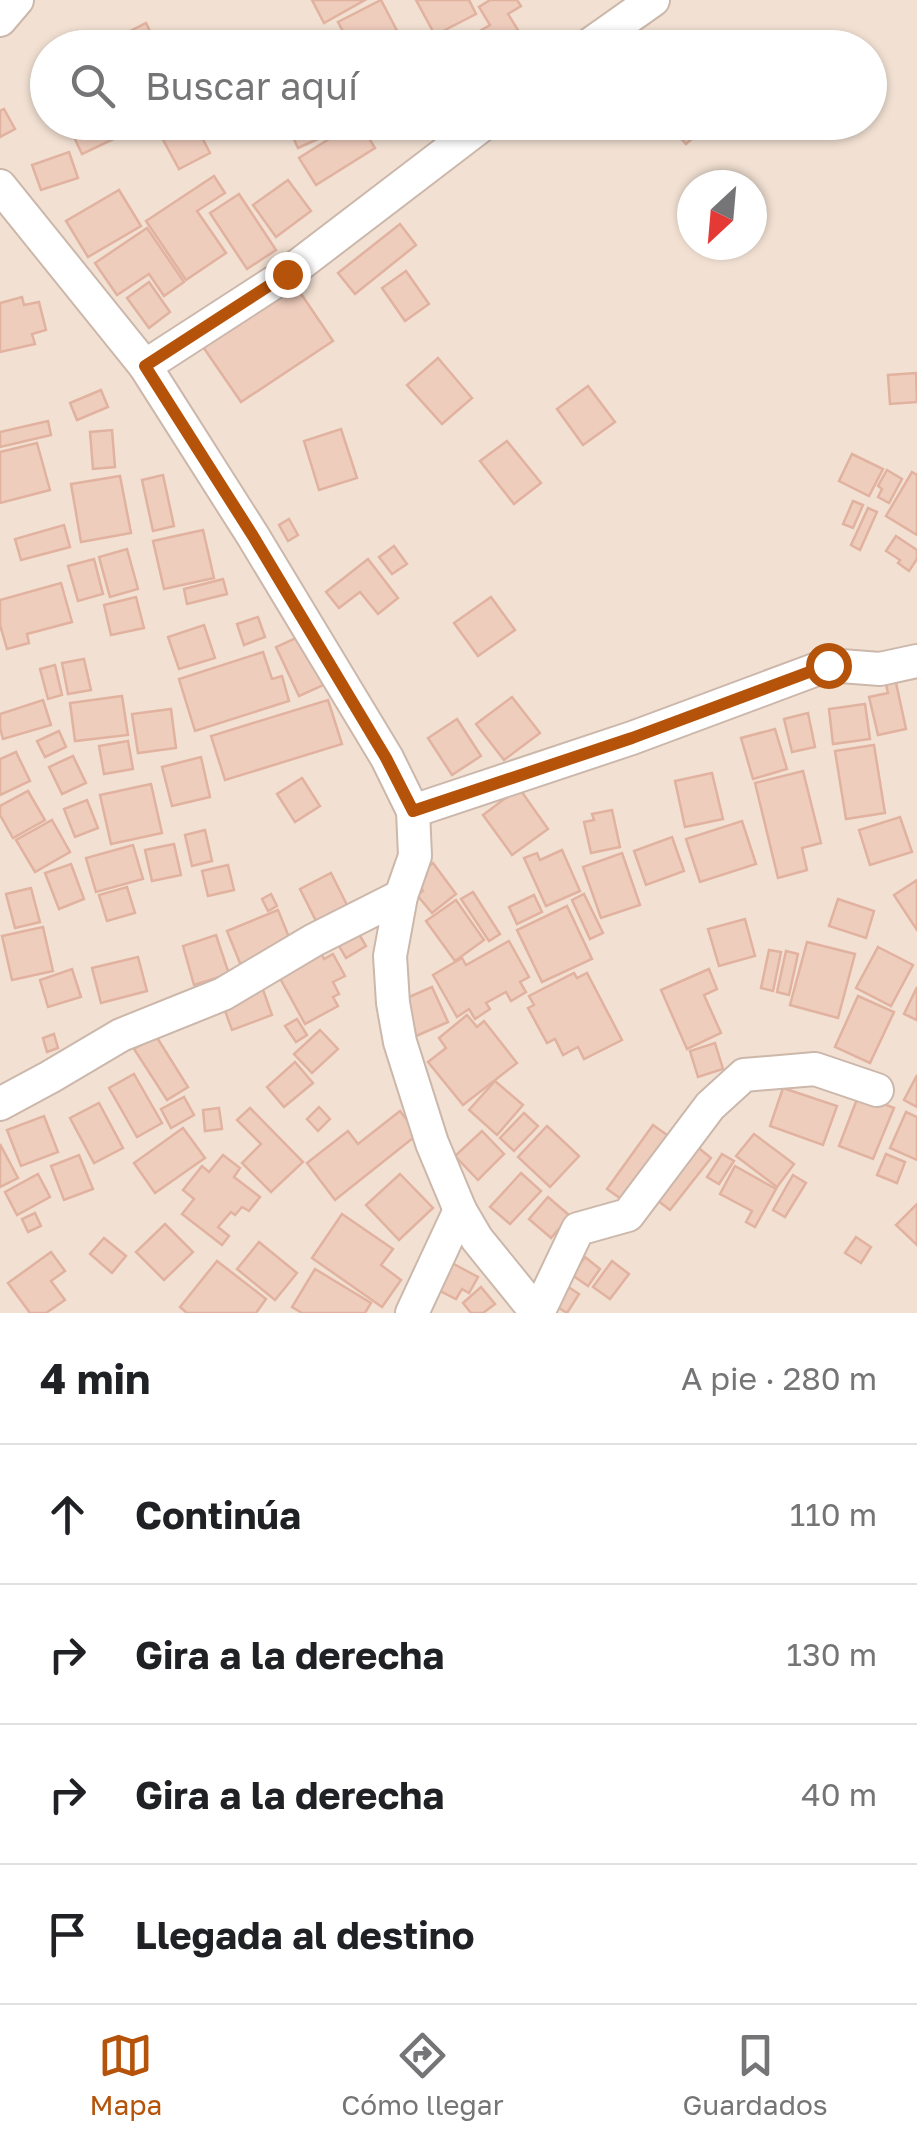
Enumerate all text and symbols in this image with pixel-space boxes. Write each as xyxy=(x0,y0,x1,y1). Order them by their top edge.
search box xyxy=(30,30,887,140)
icon: search xyxy=(65,58,120,113)
text: Buscar aquí xyxy=(145,63,358,108)
north arrow xyxy=(677,170,767,260)
route end xyxy=(265,252,311,298)
route start xyxy=(806,643,852,689)
text: 4 min xyxy=(40,1353,150,1403)
text: A pie · 280 m xyxy=(681,1359,877,1397)
icon: ahead xyxy=(40,1487,95,1542)
text: Continúa xyxy=(135,1492,301,1537)
text: 110 m xyxy=(790,1495,877,1533)
icon: right xyxy=(40,1627,95,1682)
text: Gira a la derecha xyxy=(135,1632,444,1677)
text: 130 m xyxy=(787,1635,877,1673)
icon: right xyxy=(40,1767,95,1822)
text: Gira a la derecha xyxy=(135,1772,444,1817)
text: 40 m xyxy=(801,1775,877,1813)
icon: arrive xyxy=(40,1907,95,1962)
text: Llegada al destino xyxy=(135,1912,475,1957)
tab: Mapa xyxy=(89,2028,162,2121)
tab: Cómo llegar xyxy=(341,2028,504,2121)
tab: Guardados xyxy=(682,2028,828,2121)

